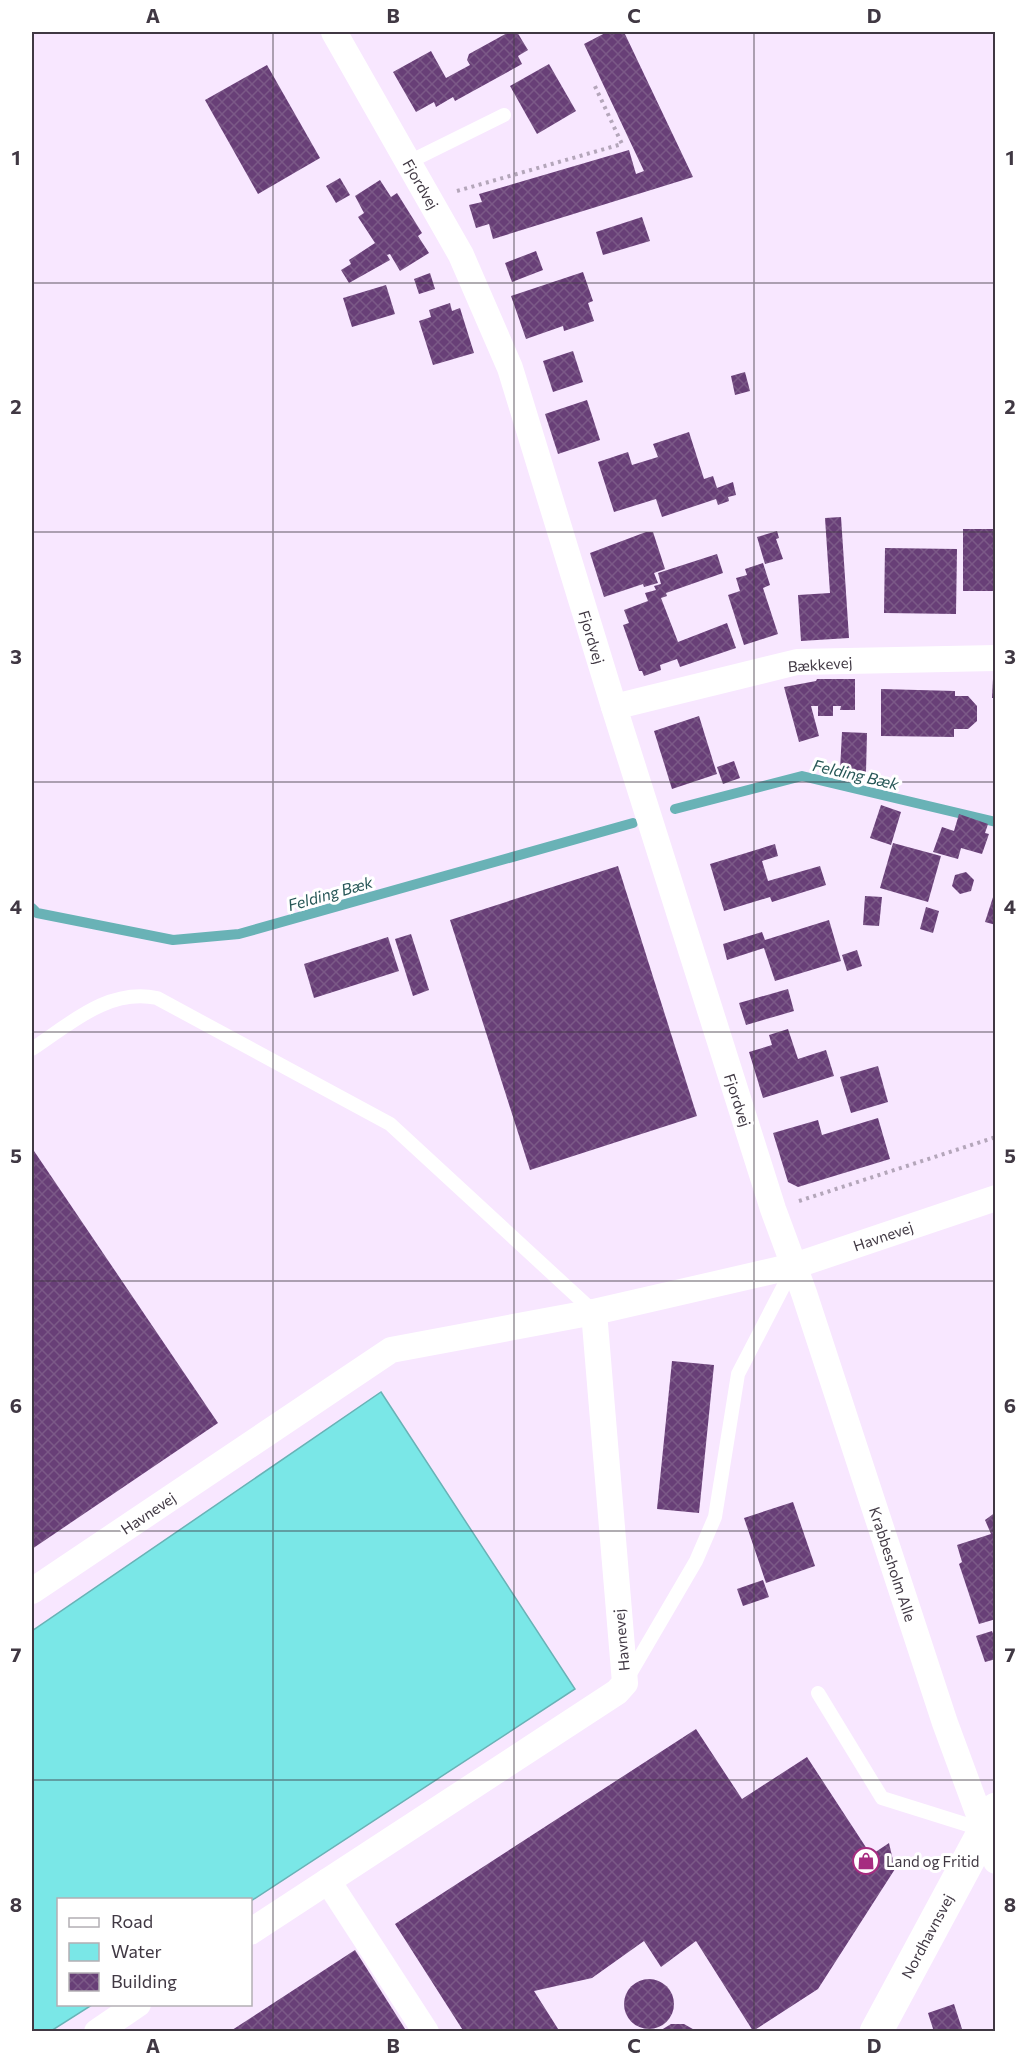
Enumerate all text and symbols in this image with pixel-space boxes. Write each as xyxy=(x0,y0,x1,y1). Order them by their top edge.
text: A xyxy=(146,3,160,27)
text: B xyxy=(386,3,400,27)
text: C xyxy=(627,3,641,27)
text: D xyxy=(867,3,881,27)
text: 1 xyxy=(11,145,21,169)
text: 1 xyxy=(1005,145,1015,169)
street label: Fjordvej xyxy=(399,156,443,212)
text: 2 xyxy=(10,394,22,418)
text: 2 xyxy=(1004,394,1016,418)
street label: Fjordvej xyxy=(575,608,609,666)
text: 3 xyxy=(10,644,22,668)
text: 3 xyxy=(1004,644,1016,668)
street label: Bækkevej xyxy=(787,653,853,675)
water label: Felding Bæk xyxy=(811,755,901,793)
water label: Felding Bæk xyxy=(285,872,375,914)
text: 4 xyxy=(10,894,22,918)
text: 4 xyxy=(1004,894,1016,918)
street label: Fjordvej xyxy=(721,1071,755,1129)
text: 5 xyxy=(10,1143,22,1167)
text: 5 xyxy=(1004,1143,1016,1167)
street label: Havnevej xyxy=(851,1217,915,1255)
text: 6 xyxy=(10,1393,22,1417)
text: 6 xyxy=(1004,1393,1016,1417)
street label: Havnevej xyxy=(117,1488,179,1538)
street label: Krabbesholm Alle xyxy=(866,1504,920,1624)
street label: Havnevej xyxy=(609,1608,633,1672)
text: 7 xyxy=(11,1642,22,1666)
text: 7 xyxy=(1005,1642,1016,1666)
shop icon: Land og Fritid xyxy=(851,1846,881,1876)
place label: Land og Fritid xyxy=(886,1852,979,1870)
street label: Nordhavnsvej xyxy=(897,1891,957,1981)
text: 8 xyxy=(10,1892,22,1916)
text: 8 xyxy=(1004,1892,1016,1916)
legend xyxy=(57,1898,252,2006)
text: Road xyxy=(111,1910,153,1932)
text: Water xyxy=(111,1940,162,1962)
text: Building xyxy=(111,1970,177,1992)
text: A xyxy=(146,2033,160,2057)
text: B xyxy=(386,2033,400,2057)
text: C xyxy=(627,2033,641,2057)
text: D xyxy=(867,2033,881,2057)

